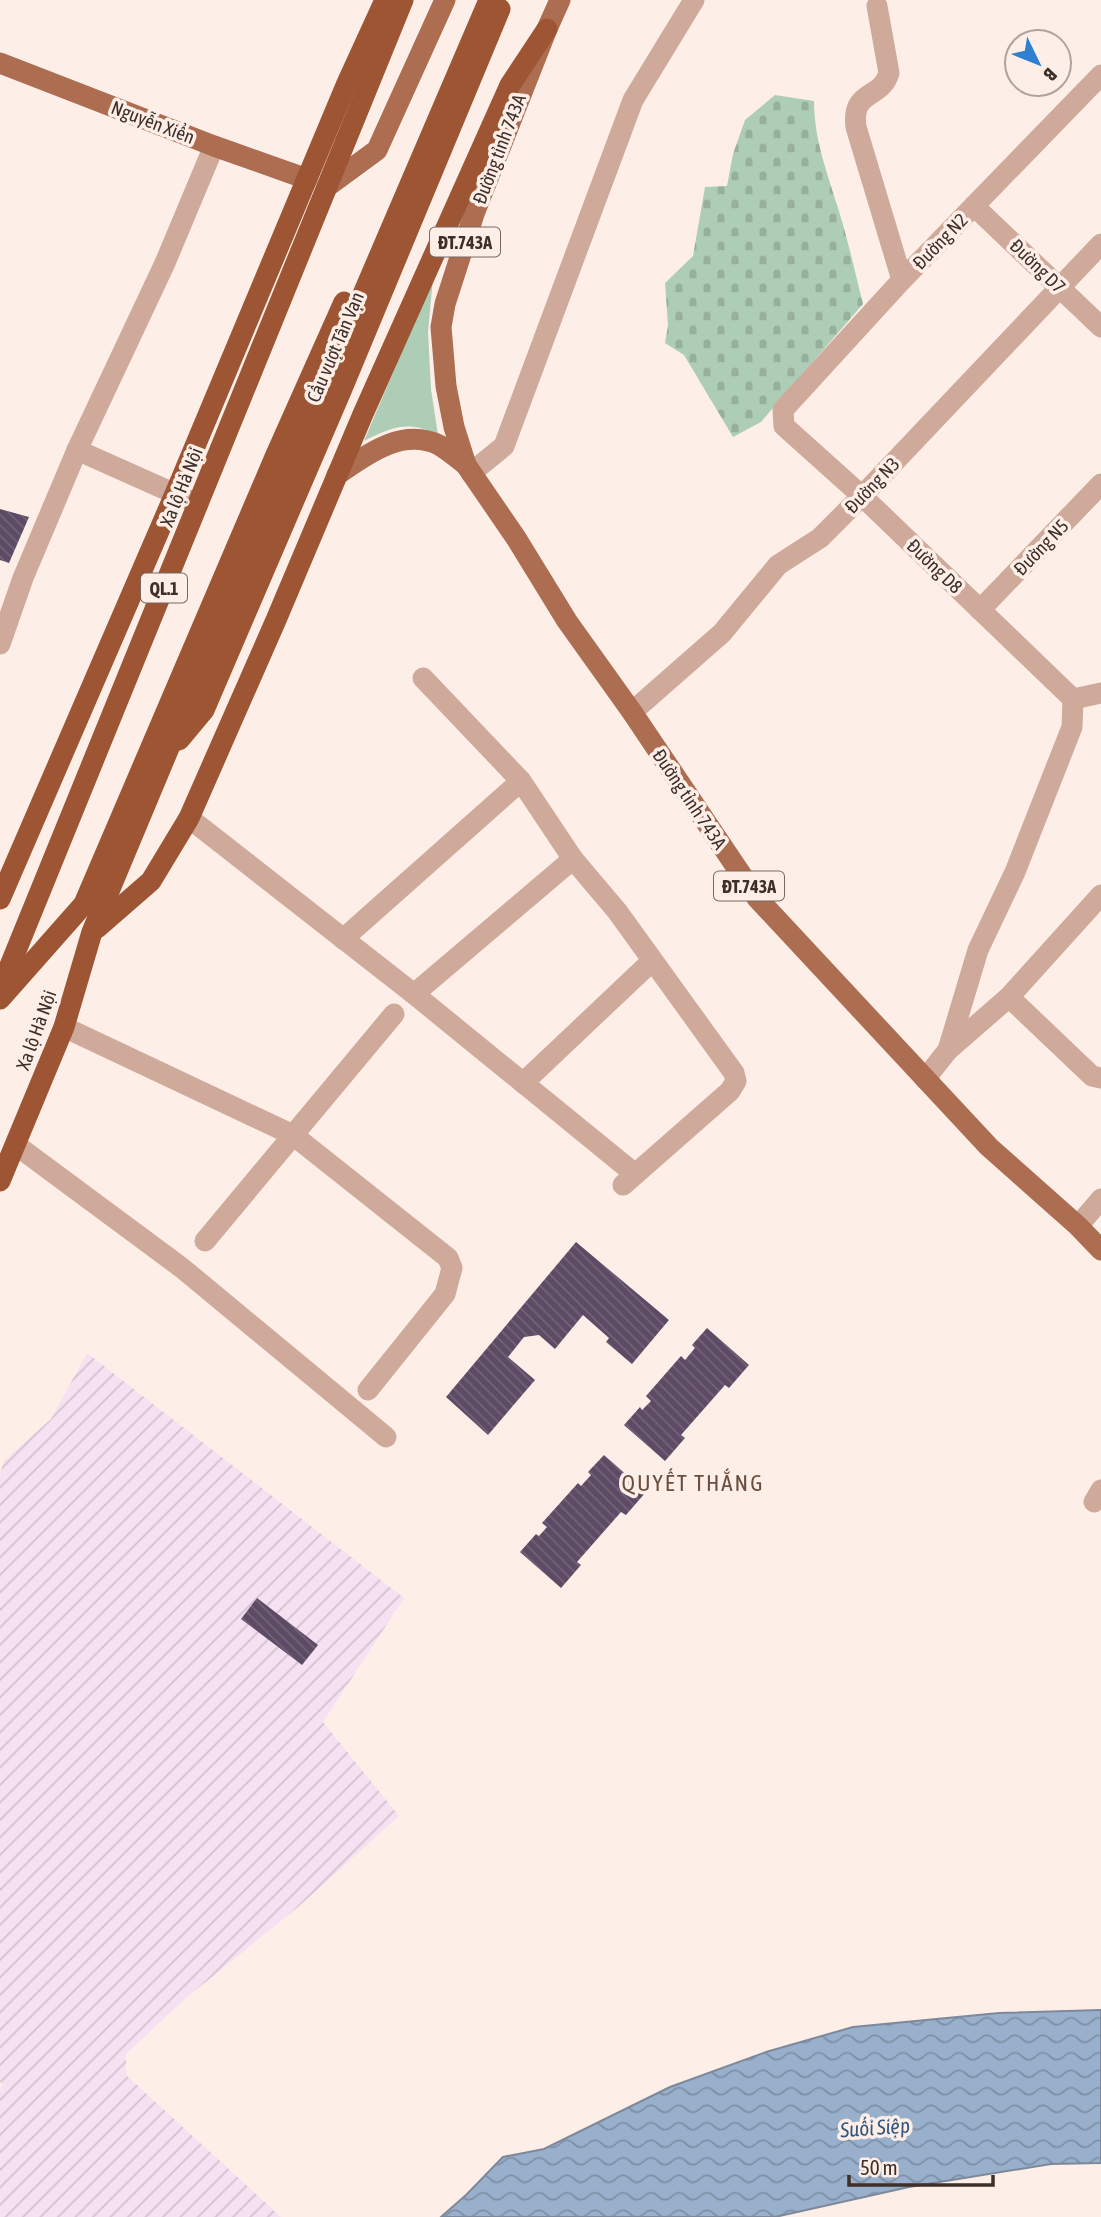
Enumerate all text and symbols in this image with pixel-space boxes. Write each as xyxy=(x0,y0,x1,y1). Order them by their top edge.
north arrow xyxy=(1003,28,1073,98)
text: B xyxy=(1039,64,1062,85)
street label: Đường tỉnh 743A xyxy=(468,90,530,207)
street label: Nguyễn Xiển xyxy=(108,96,198,148)
street label: Đường N2 xyxy=(908,209,972,273)
road number: ĐT.743A xyxy=(430,228,500,256)
street label: Đường D7 xyxy=(1006,234,1070,298)
street label: Cầu vượt Tân Vạn xyxy=(302,289,368,405)
street label: Xa lộ Hà Nội xyxy=(155,444,207,530)
street label: Đường N3 xyxy=(840,453,904,517)
street label: Đường N5 xyxy=(1009,515,1073,579)
street label: Đường D8 xyxy=(903,534,967,598)
road number: QL.1 xyxy=(141,574,187,602)
street label: Đường tỉnh 743A xyxy=(649,745,732,854)
road number: ĐT.743A xyxy=(714,872,784,900)
street label: Xa lộ Hà Nội xyxy=(11,987,61,1073)
district label: QUYẾT THẮNG xyxy=(622,1468,764,1496)
water label: Suối Siệp xyxy=(838,2113,911,2141)
scale bar xyxy=(849,2144,992,2188)
text: 50 m xyxy=(860,2155,898,2179)

